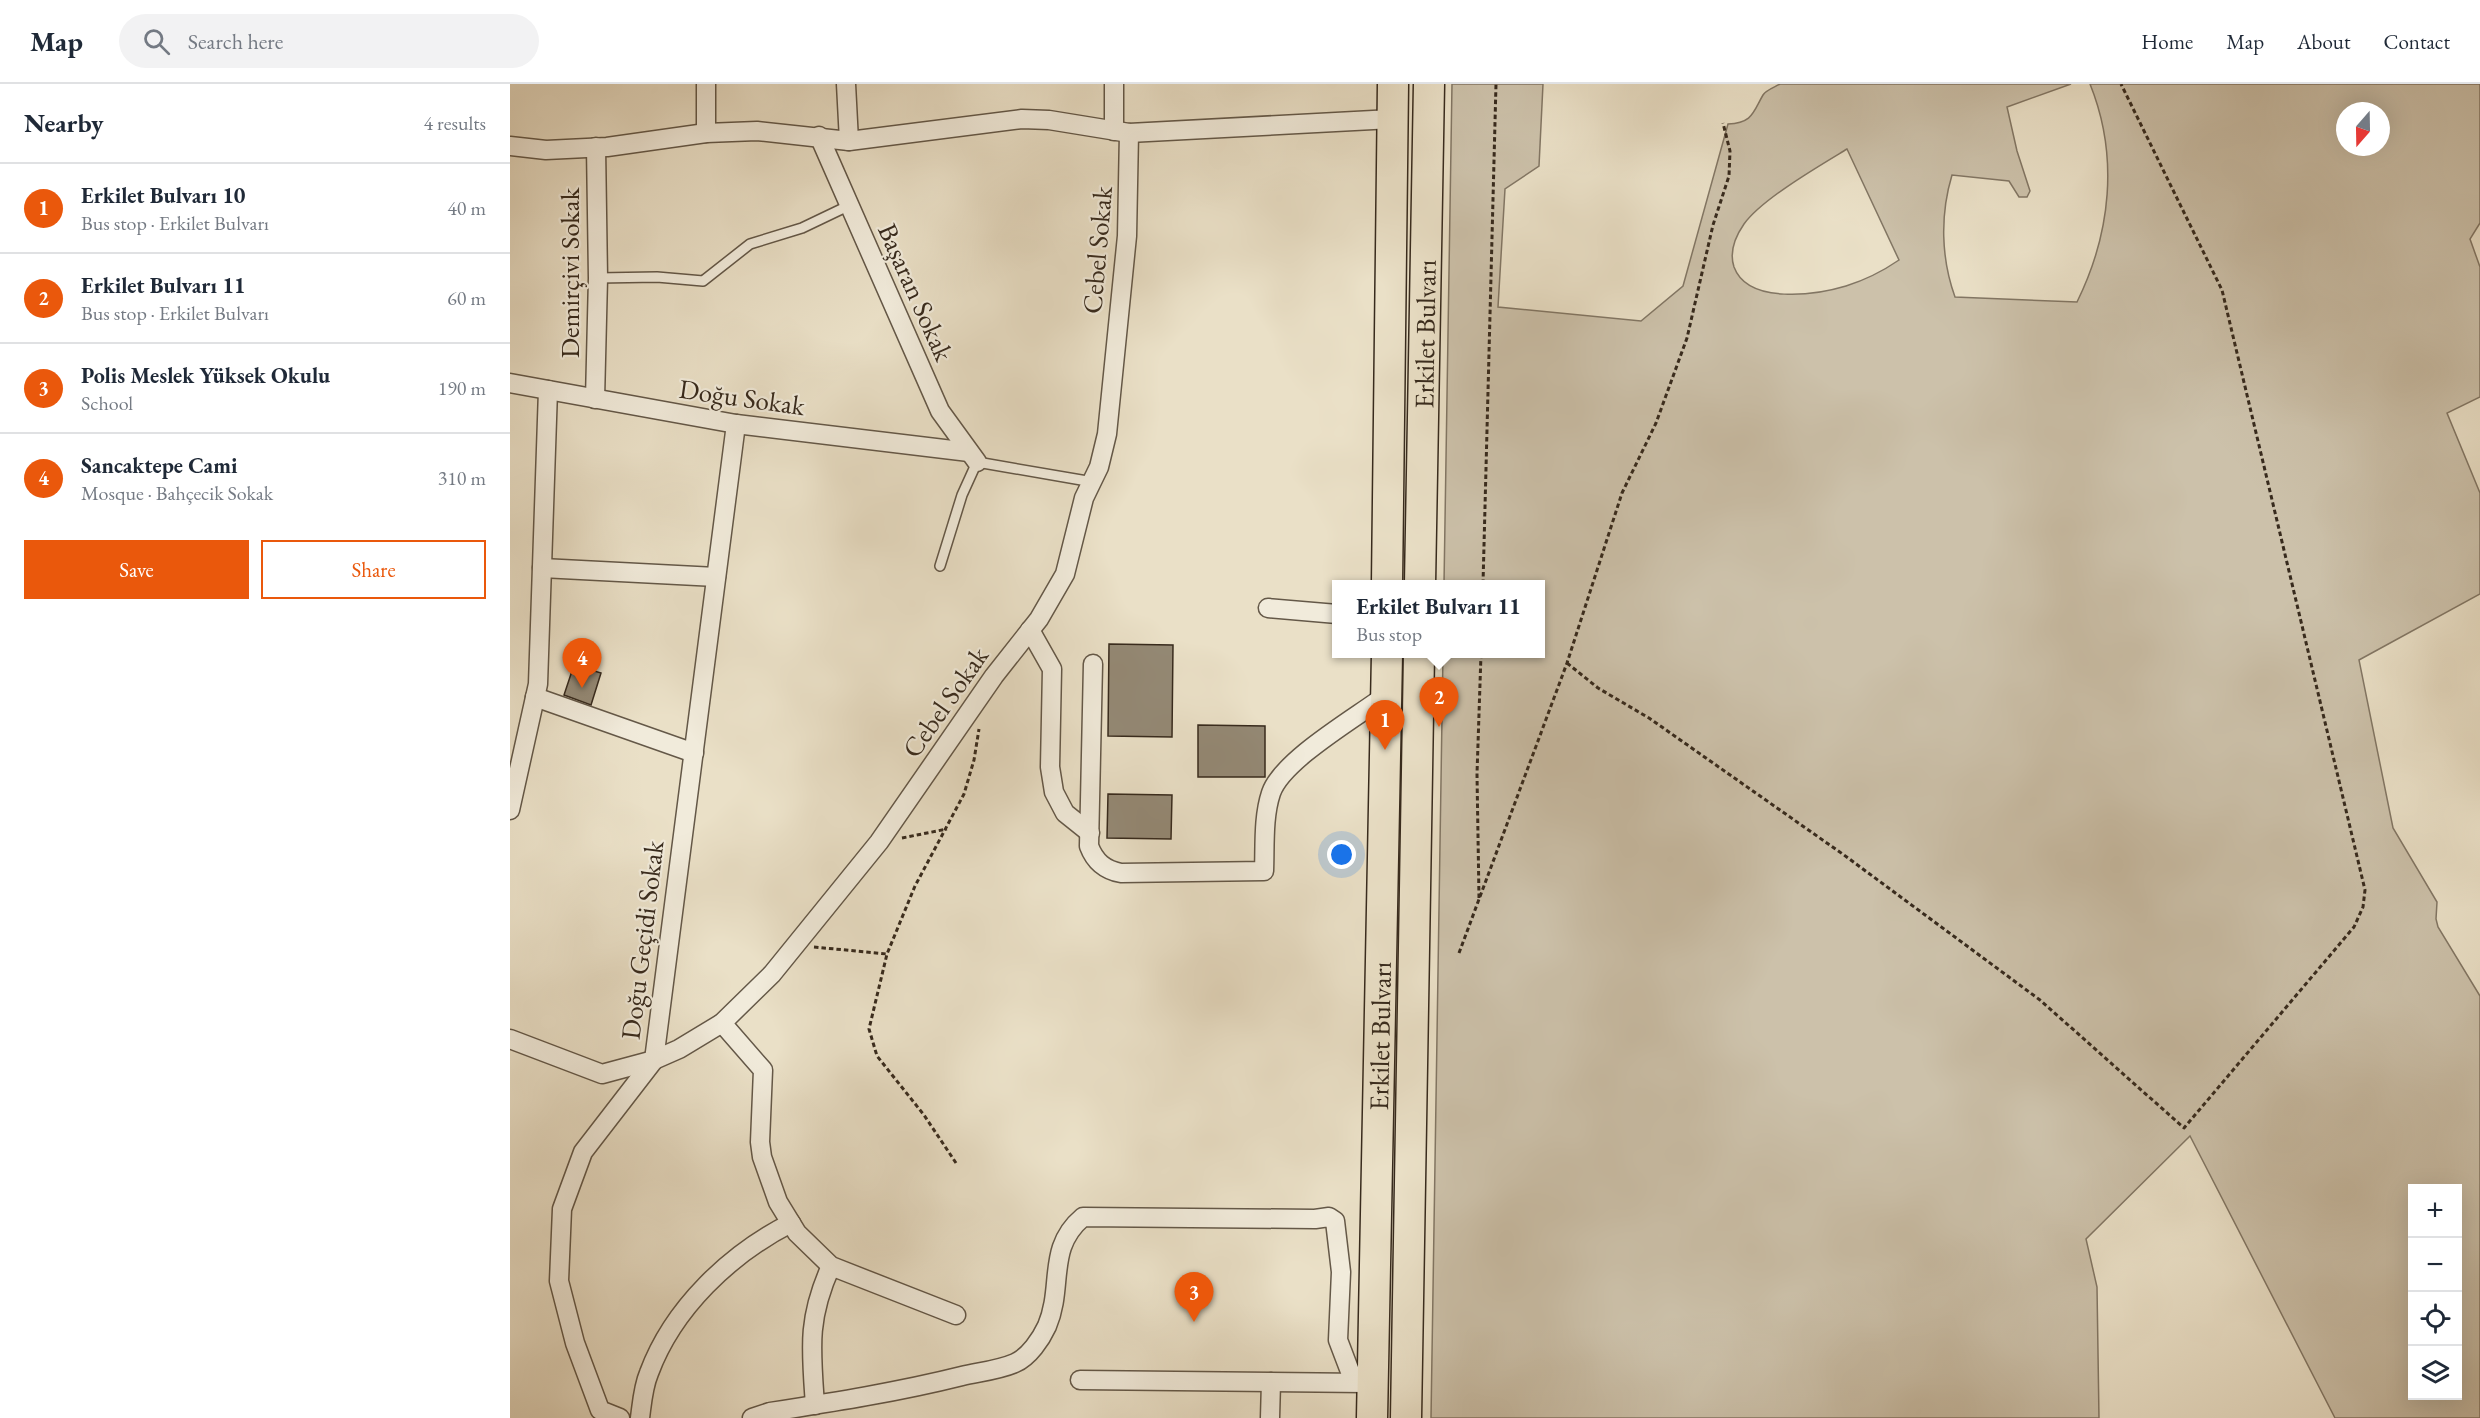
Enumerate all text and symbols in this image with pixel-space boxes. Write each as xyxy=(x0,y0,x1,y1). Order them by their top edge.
search box xyxy=(119,14,539,68)
text: Map xyxy=(30,23,83,59)
icon: search xyxy=(140,25,173,58)
text: Search here xyxy=(188,27,283,56)
text: Home xyxy=(2141,28,2193,55)
text: Map xyxy=(2226,28,2264,55)
text: About xyxy=(2297,28,2350,55)
text: Contact xyxy=(2383,28,2450,55)
north arrow xyxy=(2336,102,2390,156)
text: Nearby xyxy=(24,106,104,140)
text: 4 results xyxy=(423,110,486,136)
text: Erkilet Bulvarı 10 xyxy=(81,181,245,210)
street label: Cebel Sokak xyxy=(1074,185,1120,315)
street label: Demirçivi Sokak xyxy=(552,187,587,358)
text: 1 xyxy=(38,195,49,221)
text: 40 m xyxy=(447,195,486,221)
text: Bus stop · Erkilet Bulvarı xyxy=(81,210,269,236)
street label: Başaran Sokak xyxy=(870,218,962,367)
street label: Erkilet Bulvarı xyxy=(1406,259,1443,409)
text: Erkilet Bulvarı 11 xyxy=(81,271,245,300)
text: 2 xyxy=(38,285,49,311)
text: 60 m xyxy=(447,285,486,311)
text: Bus stop · Erkilet Bulvarı xyxy=(81,300,269,326)
text: Polis Meslek Yüksek Okulu xyxy=(81,361,330,390)
street label: Doğu Sokak xyxy=(677,371,808,423)
text: 3 xyxy=(38,375,49,401)
text: 190 m xyxy=(438,375,486,401)
text: School xyxy=(81,390,133,416)
text: Sancaktepe Cami xyxy=(81,451,237,480)
text: 4 xyxy=(38,465,49,491)
text: 310 m xyxy=(438,465,486,491)
text: Mosque · Bahçecik Sokak xyxy=(81,480,273,506)
button: Save xyxy=(24,540,249,599)
button: Share xyxy=(261,540,486,599)
popup xyxy=(1332,580,1545,658)
text: Erkilet Bulvarı 11 xyxy=(1356,592,1521,621)
text: Bus stop xyxy=(1356,621,1422,647)
pin: 4 xyxy=(562,638,602,688)
street label: Cebel Sokak xyxy=(894,639,996,764)
pin: 2 xyxy=(1420,678,1458,727)
pin: 1 xyxy=(1366,700,1404,750)
street label: Doğu Geçidi Sokak xyxy=(612,838,672,1041)
your location xyxy=(1327,840,1356,869)
street label: Erkilet Bulvarı xyxy=(1361,961,1398,1111)
map controls xyxy=(2408,1184,2462,1400)
button: + xyxy=(2408,1184,2462,1238)
button: − xyxy=(2408,1238,2462,1292)
pin: 3 xyxy=(1174,1272,1214,1322)
button: locate xyxy=(2408,1292,2462,1346)
button: layers xyxy=(2408,1346,2462,1400)

